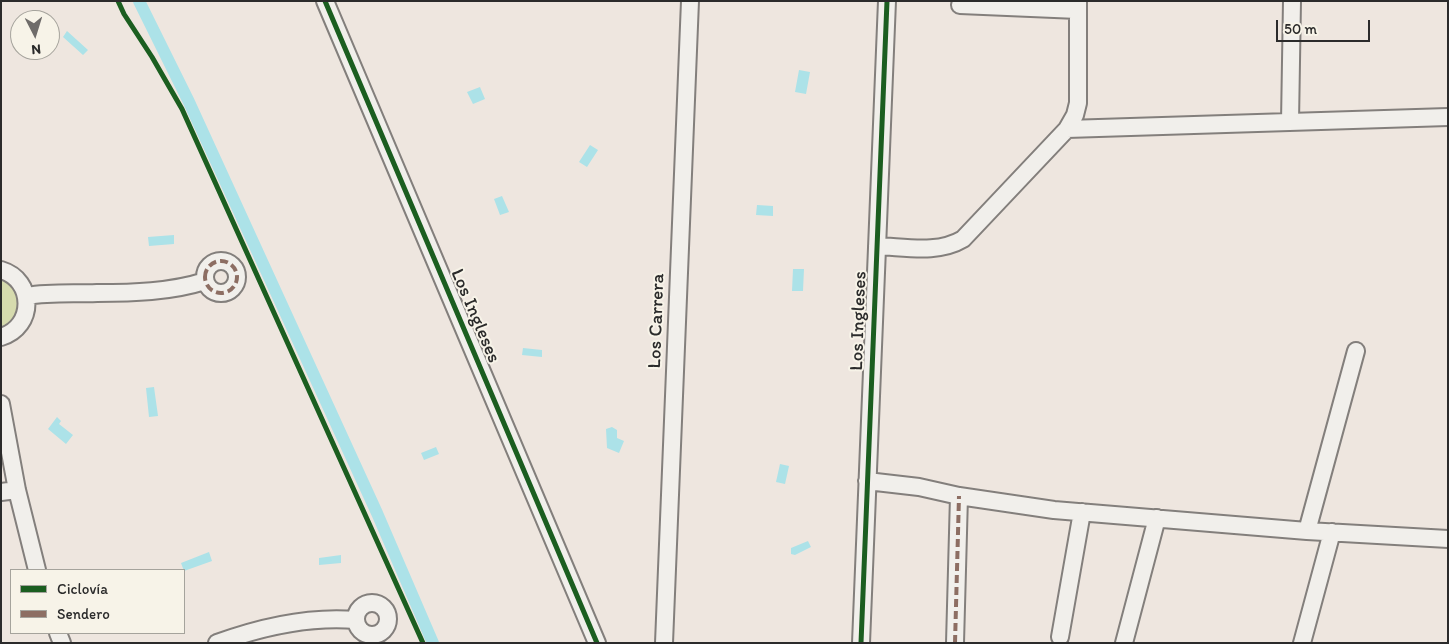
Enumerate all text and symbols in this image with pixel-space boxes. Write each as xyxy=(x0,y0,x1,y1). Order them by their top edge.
north arrow xyxy=(10,10,60,60)
scale bar xyxy=(1279,10,1373,42)
text: 50 m xyxy=(1284,20,1317,38)
text: N xyxy=(31,41,42,58)
street label: Los Ingleses xyxy=(445,266,505,366)
street label: Los Ingleses xyxy=(846,271,872,371)
street label: Los Carrera xyxy=(644,273,670,369)
legend xyxy=(10,569,185,634)
text: Ciclovía xyxy=(57,580,108,598)
text: Sendero xyxy=(57,605,110,623)

